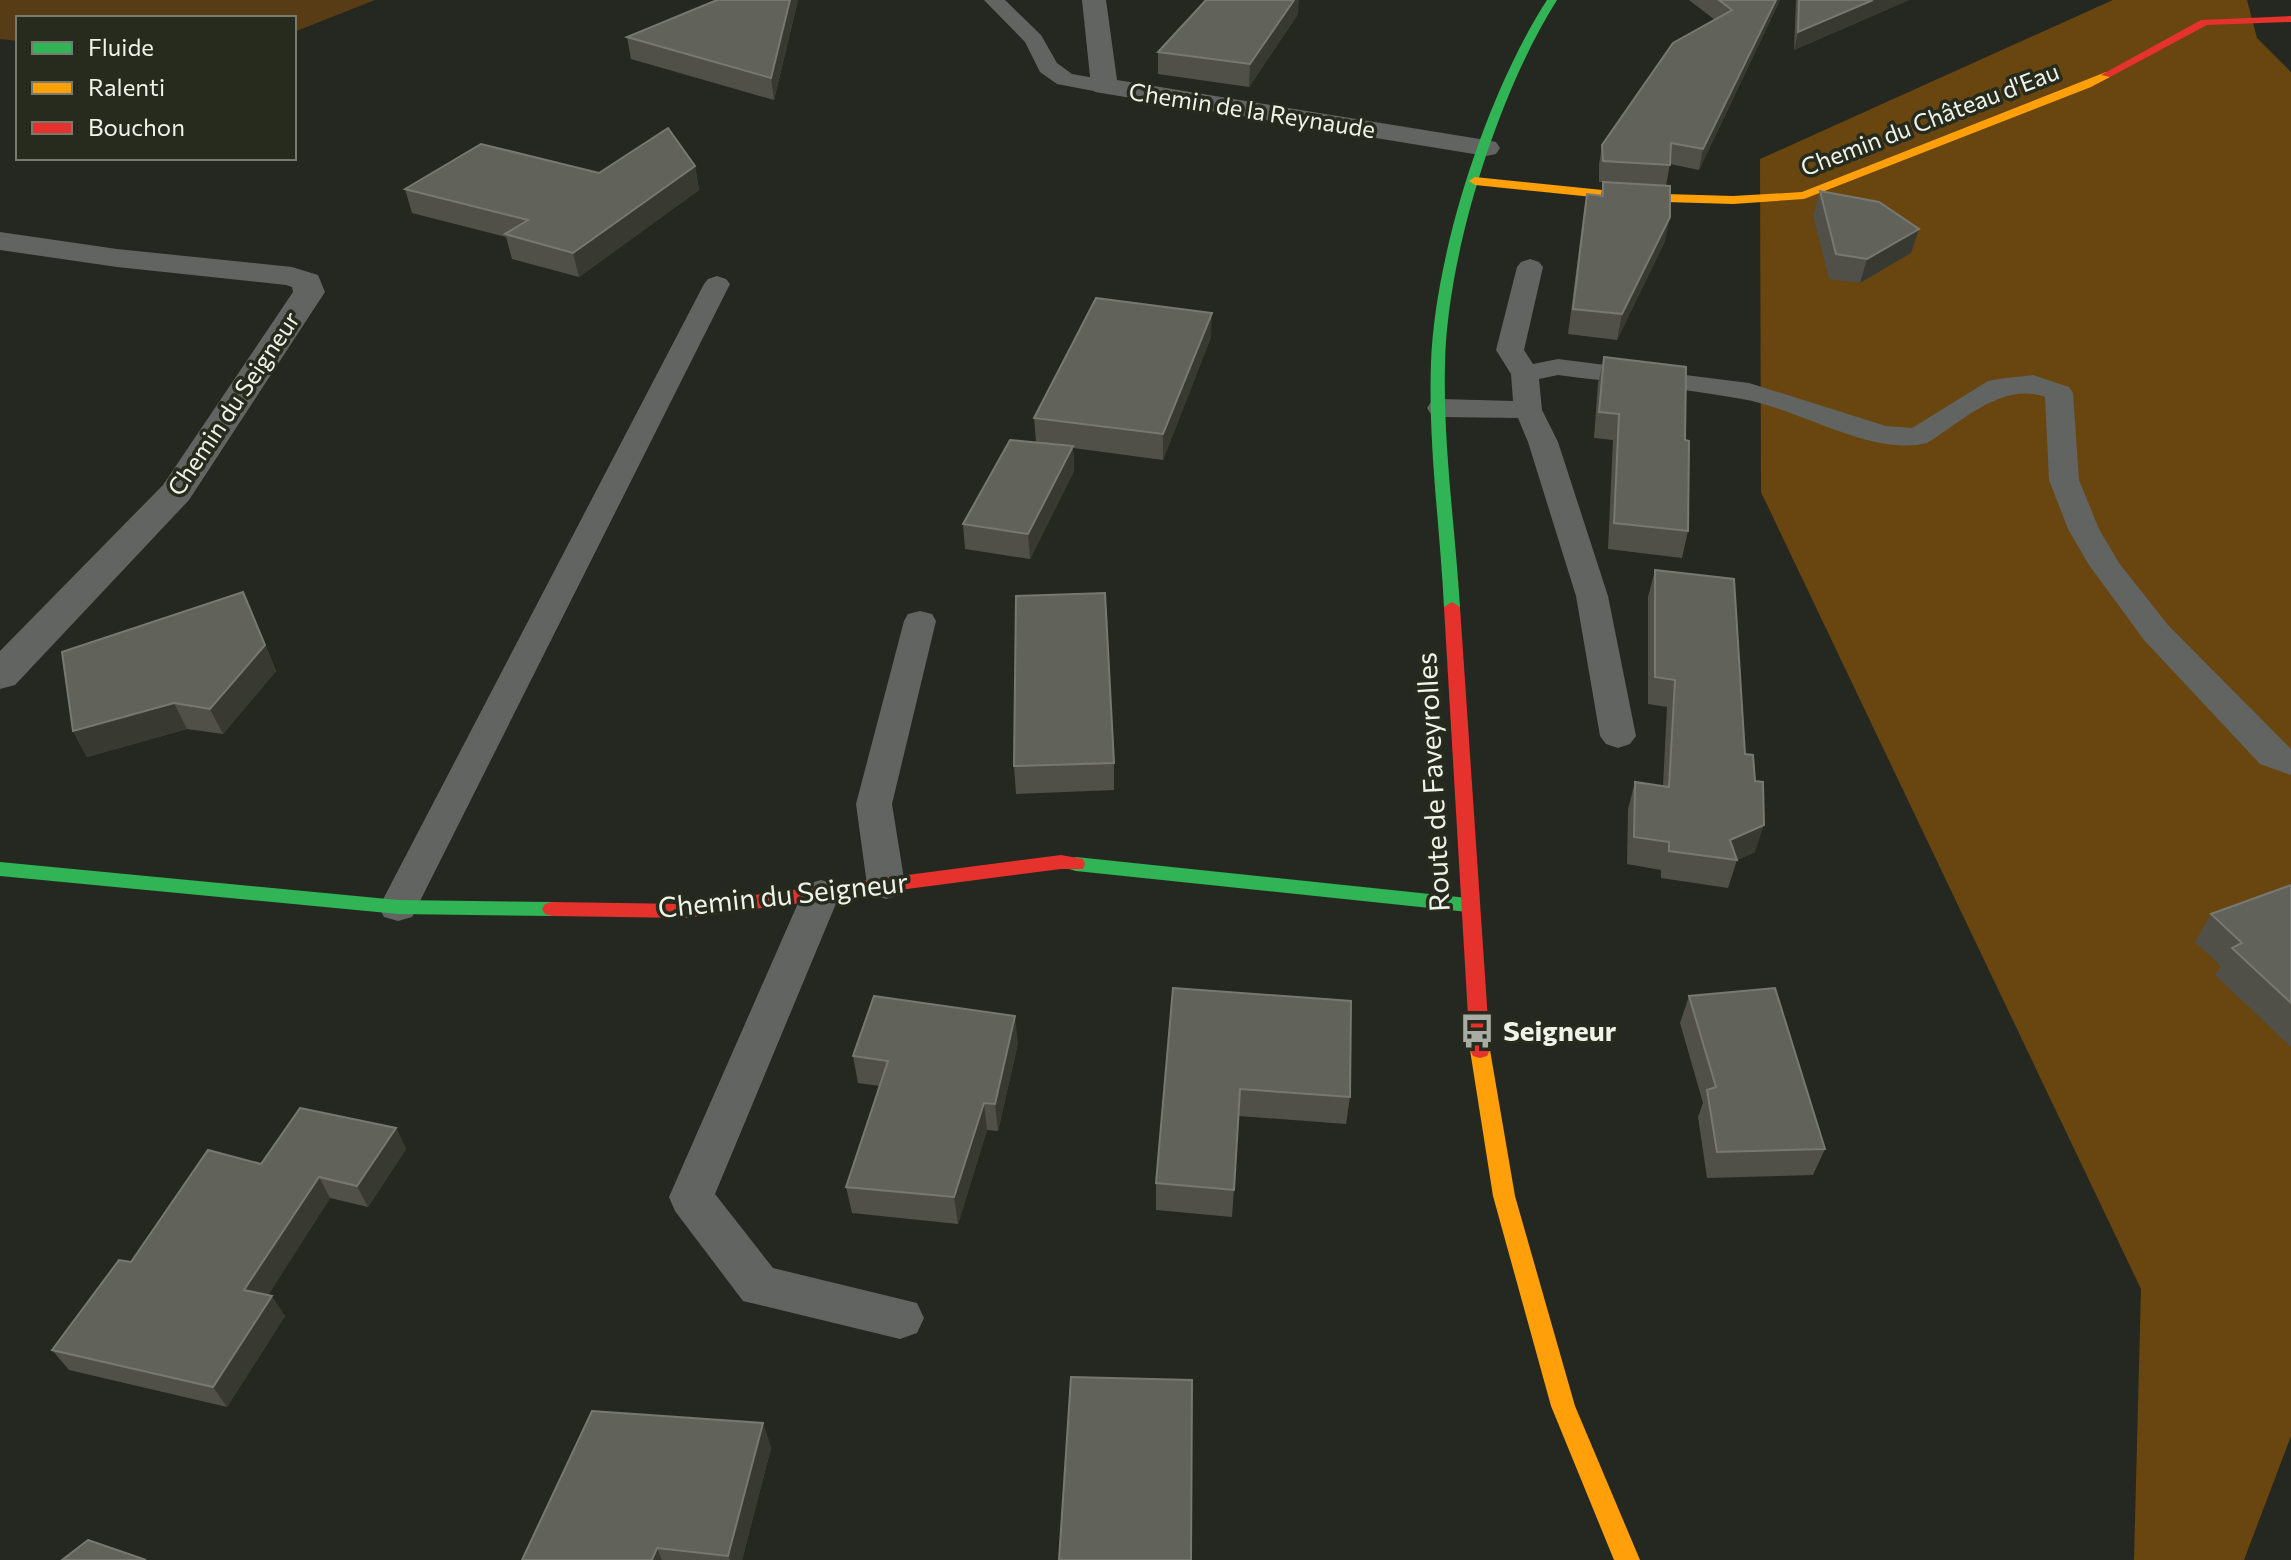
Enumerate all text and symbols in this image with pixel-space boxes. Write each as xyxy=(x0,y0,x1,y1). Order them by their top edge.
legend xyxy=(16,16,296,160)
text: Fluide xyxy=(88,32,154,61)
street label: Chemin du Château d'Eau xyxy=(1796,56,2063,181)
text: Ralenti xyxy=(88,72,165,101)
street label: Chemin de la Reynaude xyxy=(1127,76,1377,143)
text: Bouchon xyxy=(88,112,185,141)
street label: Chemin du Seigneur xyxy=(160,305,305,501)
street label: Route de Faveyrolles xyxy=(1408,651,1456,913)
street label: Chemin du Seigneur xyxy=(656,864,910,924)
bus stop icon: Seigneur xyxy=(1458,1012,1496,1050)
place label: Seigneur xyxy=(1503,1013,1617,1047)

